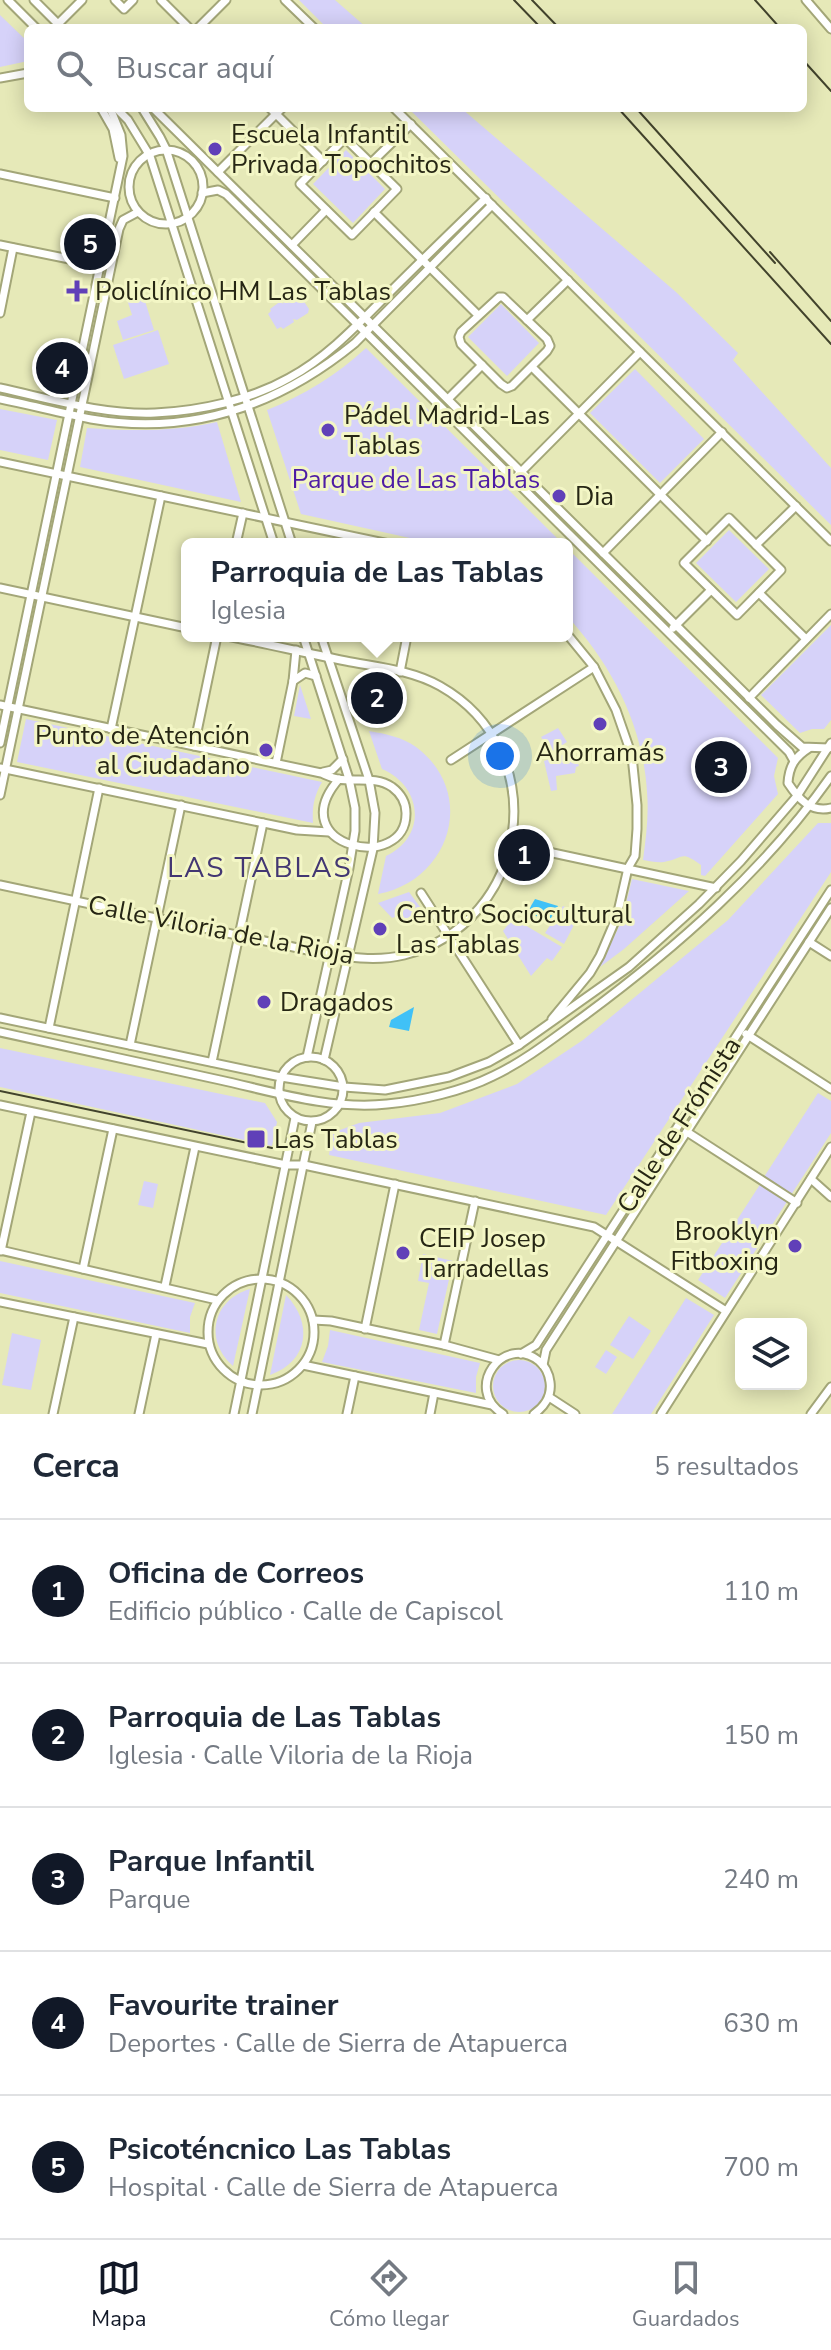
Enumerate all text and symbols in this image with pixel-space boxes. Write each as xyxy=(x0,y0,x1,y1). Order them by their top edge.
search box xyxy=(24,24,807,112)
icon: search xyxy=(52,46,96,90)
text: Buscar aquí xyxy=(116,48,273,89)
place label: Escuela Infantil Privada Topochitos xyxy=(231,117,452,182)
marker: Escuela Infantil Privada Topochitos xyxy=(206,140,224,158)
pin: 5 xyxy=(64,214,116,274)
place label: Policlínico HM Las Tablas xyxy=(95,274,391,309)
marker: Policlínico HM Las Tablas xyxy=(66,280,88,302)
pin: 4 xyxy=(36,338,88,398)
place label: Pádel Madrid-Las Tablas xyxy=(344,398,550,463)
marker: Pádel Madrid-Las Tablas xyxy=(319,421,337,439)
park label: Parque de Las Tablas xyxy=(292,462,540,497)
place label: Dia xyxy=(575,479,614,514)
marker: Dia xyxy=(550,487,568,505)
popup xyxy=(181,538,573,642)
text: Parroquia de Las Tablas xyxy=(210,552,544,593)
text: Iglesia xyxy=(210,593,286,628)
pin: 2 xyxy=(351,668,403,728)
marker: Ahorramás xyxy=(591,715,609,733)
place label: Punto de Atención al Ciudadano xyxy=(35,718,250,783)
place label: Ahorramás xyxy=(536,735,665,770)
your location xyxy=(480,736,520,776)
pin: 3 xyxy=(695,737,747,797)
marker: Punto de Atención al Ciudadano xyxy=(257,741,275,759)
pin: 1 xyxy=(498,825,550,885)
district label: LAS TABLAS xyxy=(167,849,353,887)
street label: Calle Viloria de la Rioja xyxy=(85,887,357,973)
place label: Centro Sociocultural Las Tablas xyxy=(396,897,632,962)
marker: Centro Sociocultural Las Tablas xyxy=(371,920,389,938)
place label: Dragados xyxy=(280,985,393,1020)
marker: Dragados xyxy=(255,993,273,1011)
street label: Calle de Frómista xyxy=(609,1030,749,1220)
place label: Las Tablas xyxy=(274,1122,398,1157)
marker: Las Tablas xyxy=(245,1128,267,1150)
place label: Brooklyn Fitboxing xyxy=(671,1214,779,1279)
place label: CEIP Josep Tarradellas xyxy=(419,1221,549,1286)
marker: Brooklyn Fitboxing xyxy=(786,1237,804,1255)
marker: CEIP Josep Tarradellas xyxy=(394,1244,412,1262)
map controls xyxy=(735,1318,807,1390)
button: layers xyxy=(735,1318,807,1390)
text: Cerca xyxy=(32,1443,120,1489)
text: 5 resultados xyxy=(654,1449,799,1484)
text: Oficina de Correos xyxy=(108,1553,364,1594)
text: 1 xyxy=(50,1574,66,1609)
text: 110 m xyxy=(723,1574,799,1609)
text: Edificio público · Calle de Capiscol xyxy=(108,1594,503,1629)
text: Parroquia de Las Tablas xyxy=(108,1697,441,1738)
text: 2 xyxy=(50,1718,66,1753)
text: 150 m xyxy=(723,1718,799,1753)
text: Iglesia · Calle Viloria de la Rioja xyxy=(108,1738,473,1773)
text: Parque Infantil xyxy=(108,1841,314,1882)
text: 3 xyxy=(50,1862,66,1897)
text: 240 m xyxy=(723,1862,799,1897)
text: Parque xyxy=(108,1882,190,1917)
text: Favourite trainer xyxy=(108,1985,339,2026)
text: 4 xyxy=(50,2006,66,2041)
text: 630 m xyxy=(723,2006,799,2041)
text: Deportes · Calle de Sierra de Atapuerca xyxy=(108,2026,568,2061)
text: Psicoténcnico Las Tablas xyxy=(108,2129,451,2170)
text: 5 xyxy=(50,2150,66,2185)
text: 700 m xyxy=(723,2150,799,2185)
text: Hospital · Calle de Sierra de Atapuerca xyxy=(108,2170,559,2205)
tab: Mapa xyxy=(91,2256,146,2334)
tab: Cómo llegar xyxy=(329,2256,449,2334)
tab: Guardados xyxy=(632,2256,740,2334)

